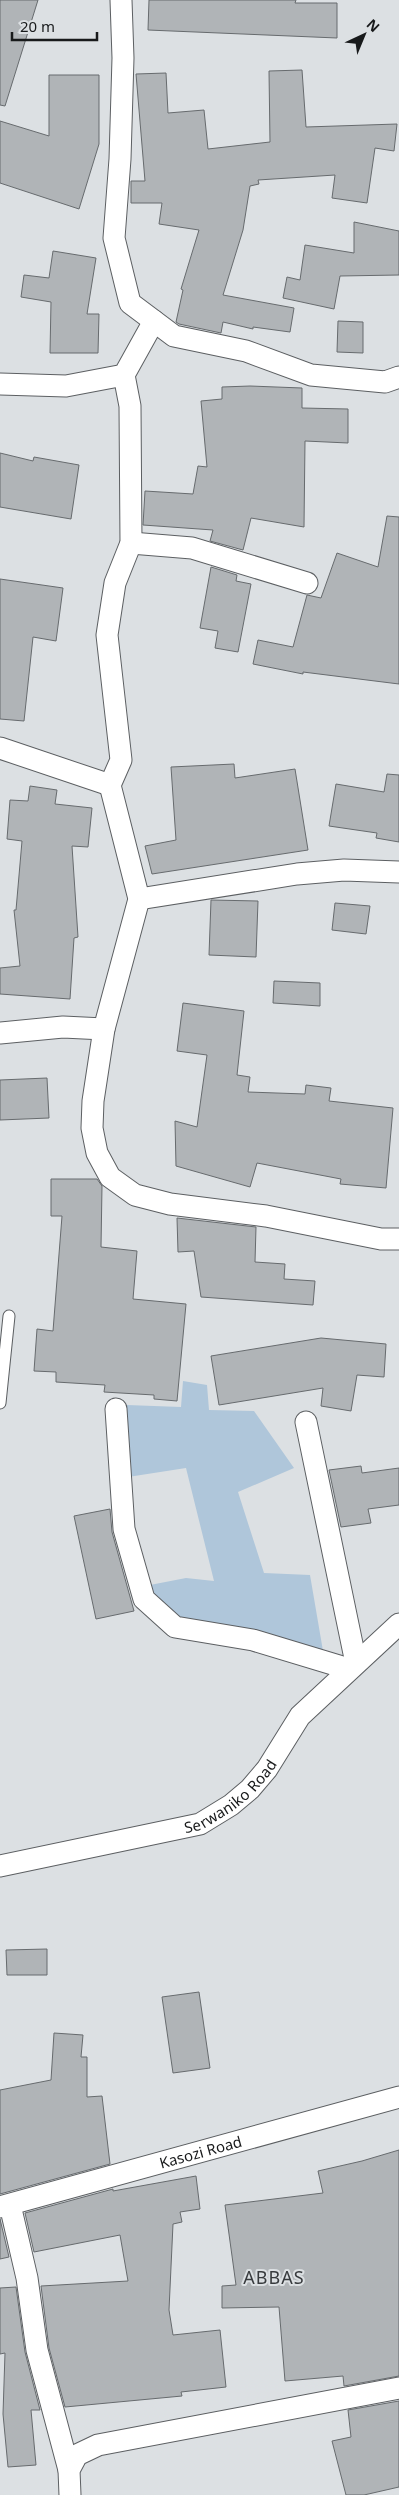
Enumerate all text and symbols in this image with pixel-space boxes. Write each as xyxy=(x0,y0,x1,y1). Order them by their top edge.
scale bar xyxy=(12,10,98,42)
north arrow xyxy=(339,10,389,60)
text: N xyxy=(363,14,384,36)
text: 20 m xyxy=(20,16,55,36)
street label: Serwaniko Road xyxy=(182,1755,281,1837)
street label: Kasozi Road xyxy=(157,2131,244,2173)
district label: ABBAS xyxy=(243,2265,305,2289)

